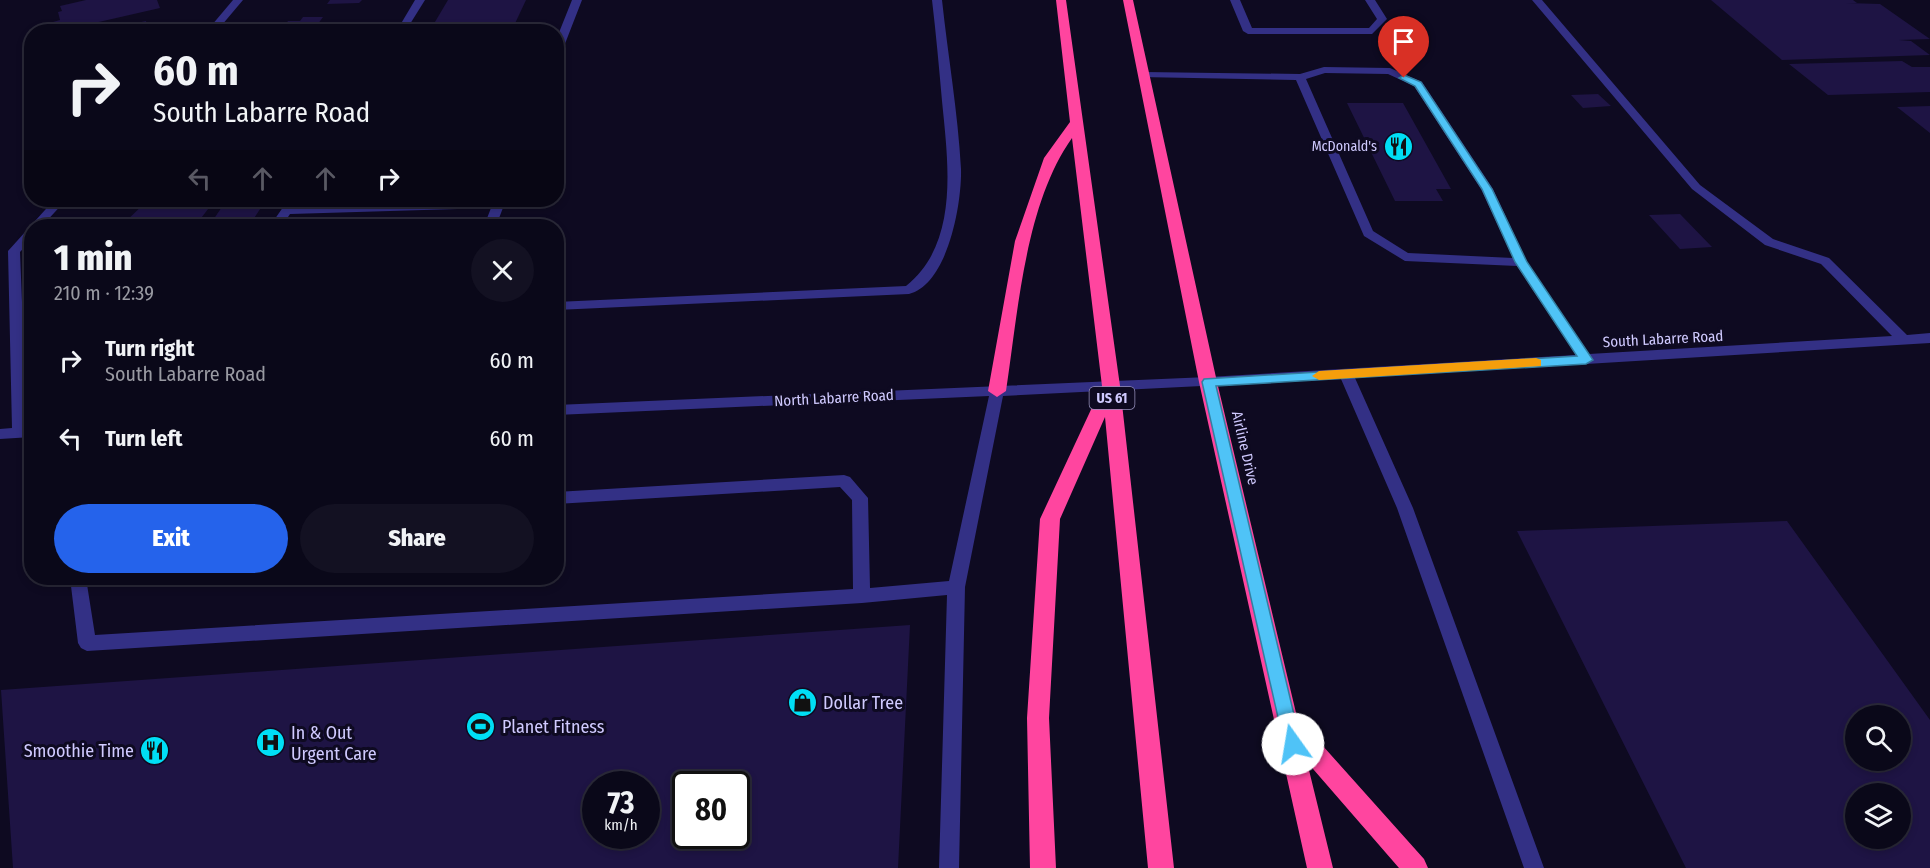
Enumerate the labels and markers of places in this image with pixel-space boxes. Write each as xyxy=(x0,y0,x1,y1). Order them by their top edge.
pin xyxy=(1378,16,1429,78)
restaurant icon: McDonald's xyxy=(1382,130,1414,162)
place label: McDonald's xyxy=(1312,138,1377,155)
shop icon: Dollar Tree xyxy=(786,687,818,719)
place label: Dollar Tree xyxy=(823,692,903,714)
sports icon: Planet Fitness xyxy=(465,711,497,743)
place label: Planet Fitness xyxy=(502,716,605,738)
place label: In & Out Urgent Care xyxy=(291,722,377,765)
hospital icon: In & Out Urgent Care xyxy=(254,727,286,759)
restaurant icon: Smoothie Time xyxy=(139,735,171,767)
place label: Smoothie Time xyxy=(24,740,134,762)

